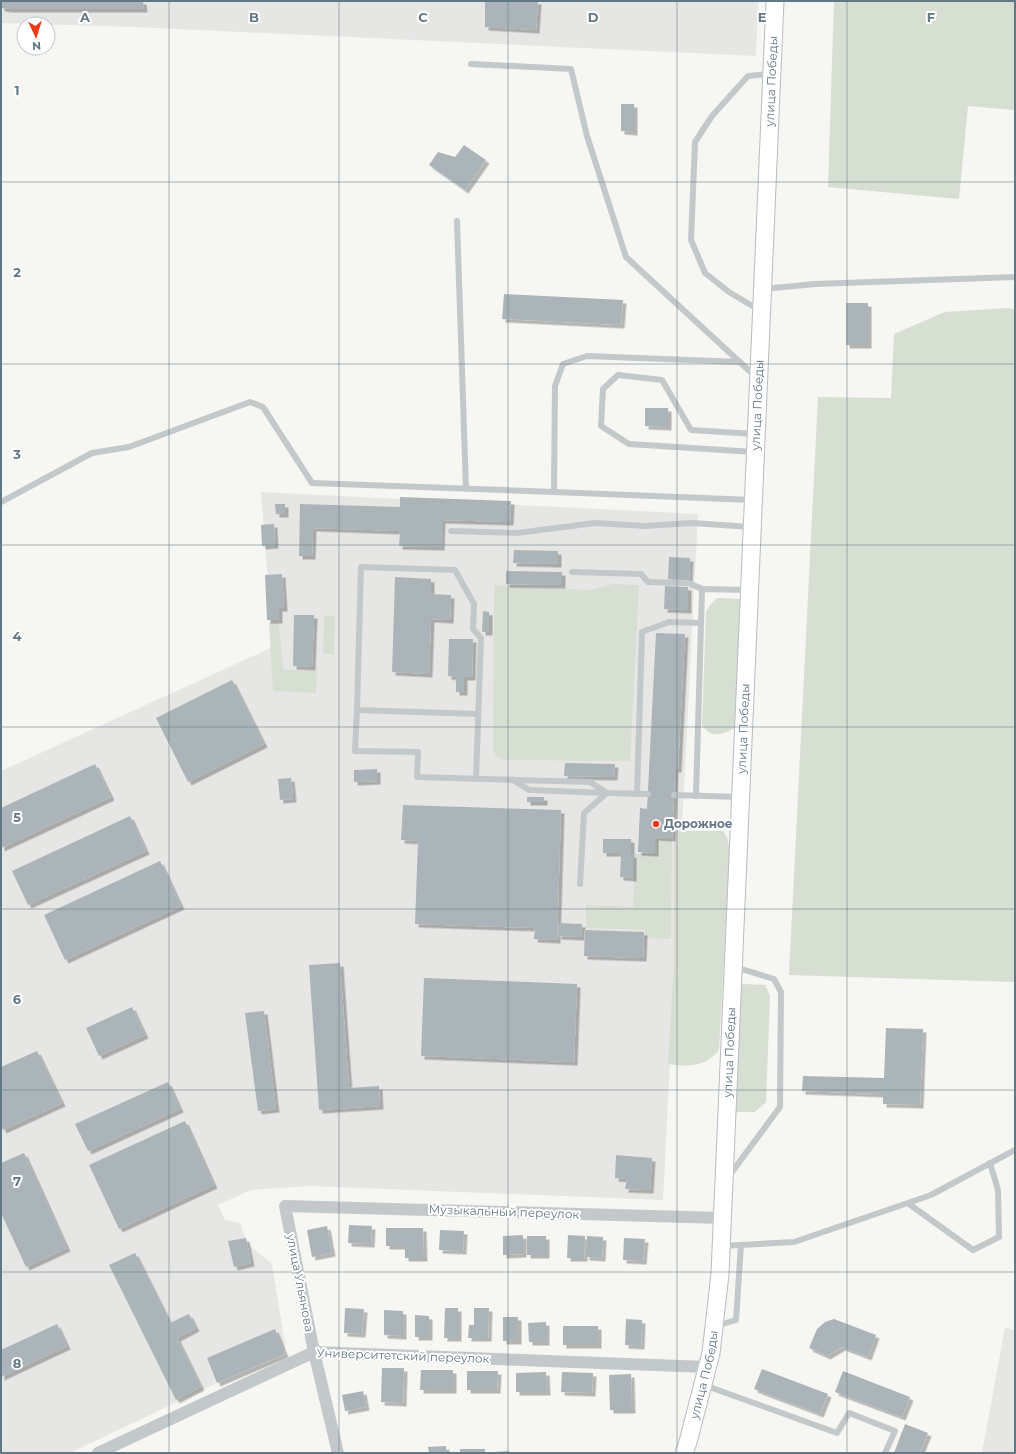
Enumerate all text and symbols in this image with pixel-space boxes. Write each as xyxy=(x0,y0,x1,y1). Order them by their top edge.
text: A xyxy=(79,9,91,25)
text: B xyxy=(249,9,259,25)
text: C xyxy=(418,9,428,25)
text: D xyxy=(588,9,599,25)
text: E xyxy=(758,9,767,25)
text: F xyxy=(927,9,935,25)
north arrow xyxy=(16,16,56,56)
street label: улица Победы xyxy=(762,36,780,128)
text: N xyxy=(32,39,42,53)
text: 1 xyxy=(14,82,20,98)
text: 2 xyxy=(13,264,21,280)
street label: улица Победы xyxy=(748,359,766,452)
text: 3 xyxy=(12,446,21,462)
text: 4 xyxy=(13,628,22,644)
street label: улица Победы xyxy=(734,683,753,775)
text: 5 xyxy=(13,809,21,825)
place label: Дорожное xyxy=(664,816,733,831)
marker: Дорожное xyxy=(651,819,661,829)
text: 6 xyxy=(13,991,22,1007)
street label: улица Победы xyxy=(720,1007,739,1099)
text: 7 xyxy=(13,1173,21,1189)
street label: Музыкальный переулок xyxy=(428,1201,580,1222)
street label: улица Ульянова xyxy=(283,1232,317,1333)
street label: улица Победы xyxy=(686,1330,721,1422)
street label: Университетский переулок xyxy=(316,1345,490,1366)
text: 8 xyxy=(13,1355,22,1371)

